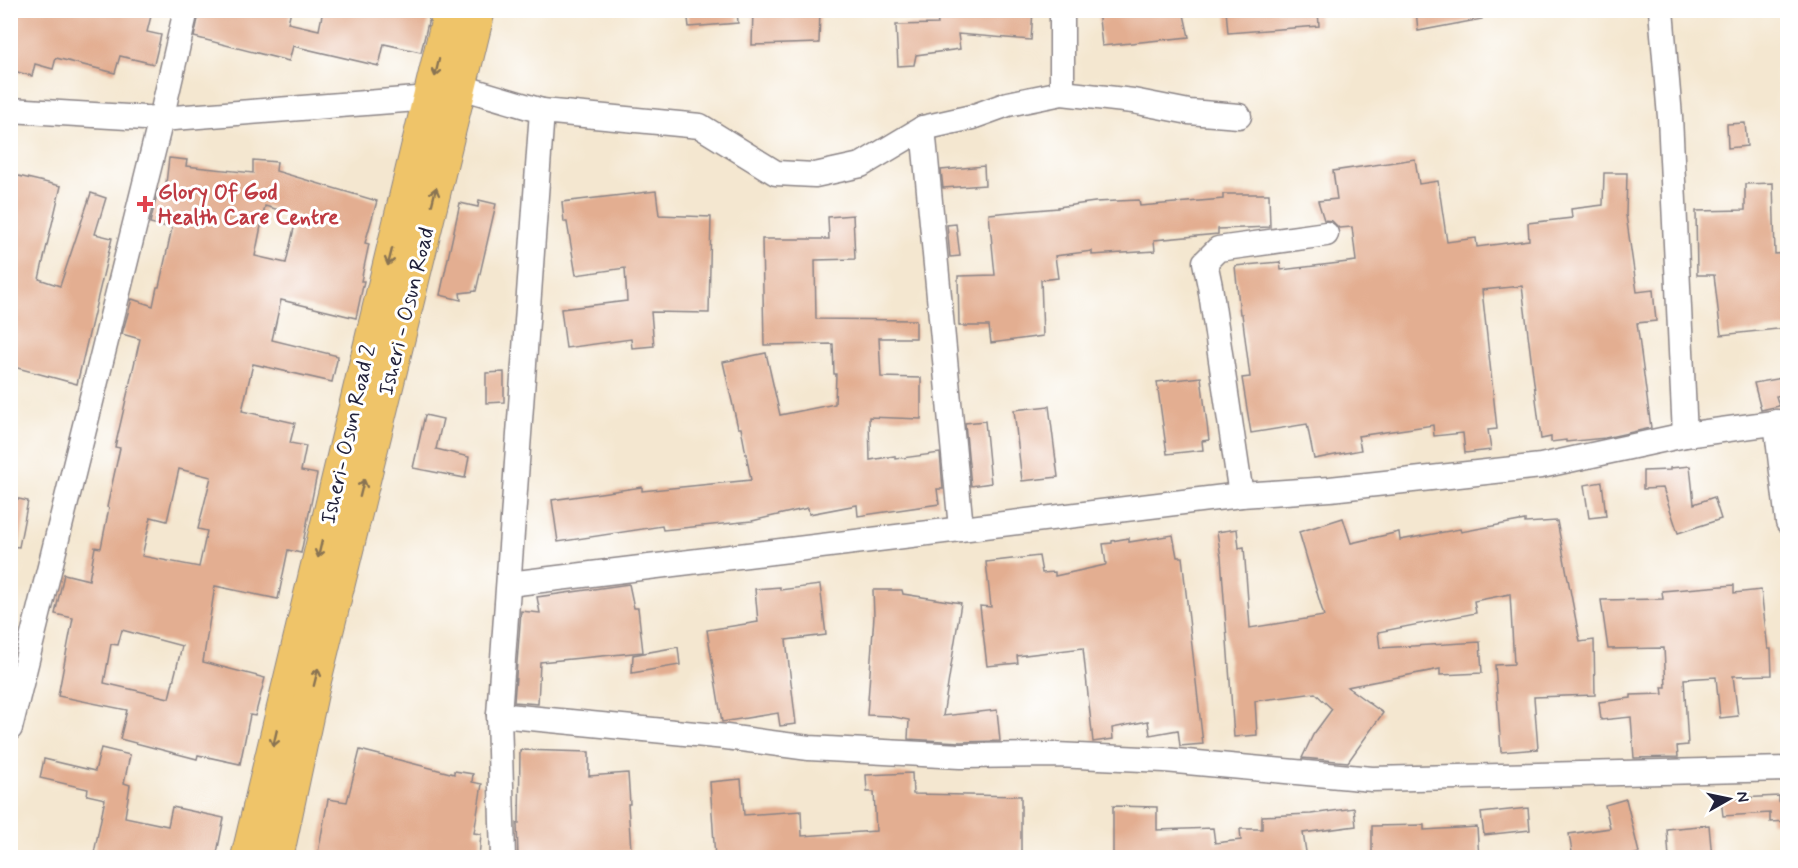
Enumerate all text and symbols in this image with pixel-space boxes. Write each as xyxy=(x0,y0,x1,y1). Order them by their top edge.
one-way arrow xyxy=(431,57,442,77)
place label: Glory Of God Health Care Centre xyxy=(158,179,339,232)
one-way arrow xyxy=(428,187,440,206)
marker: Glory Of God Health Care Centre xyxy=(136,195,154,213)
street label: Isheri - Osun Road xyxy=(373,225,441,398)
one-way arrow xyxy=(383,247,395,266)
street label: Isheri- Osun Road 2 xyxy=(315,342,383,527)
one-way arrow xyxy=(357,478,369,497)
one-way arrow xyxy=(314,539,326,558)
one-way arrow xyxy=(310,668,322,687)
one-way arrow xyxy=(269,728,280,747)
north arrow xyxy=(1699,769,1759,829)
text: N xyxy=(1731,790,1754,804)

